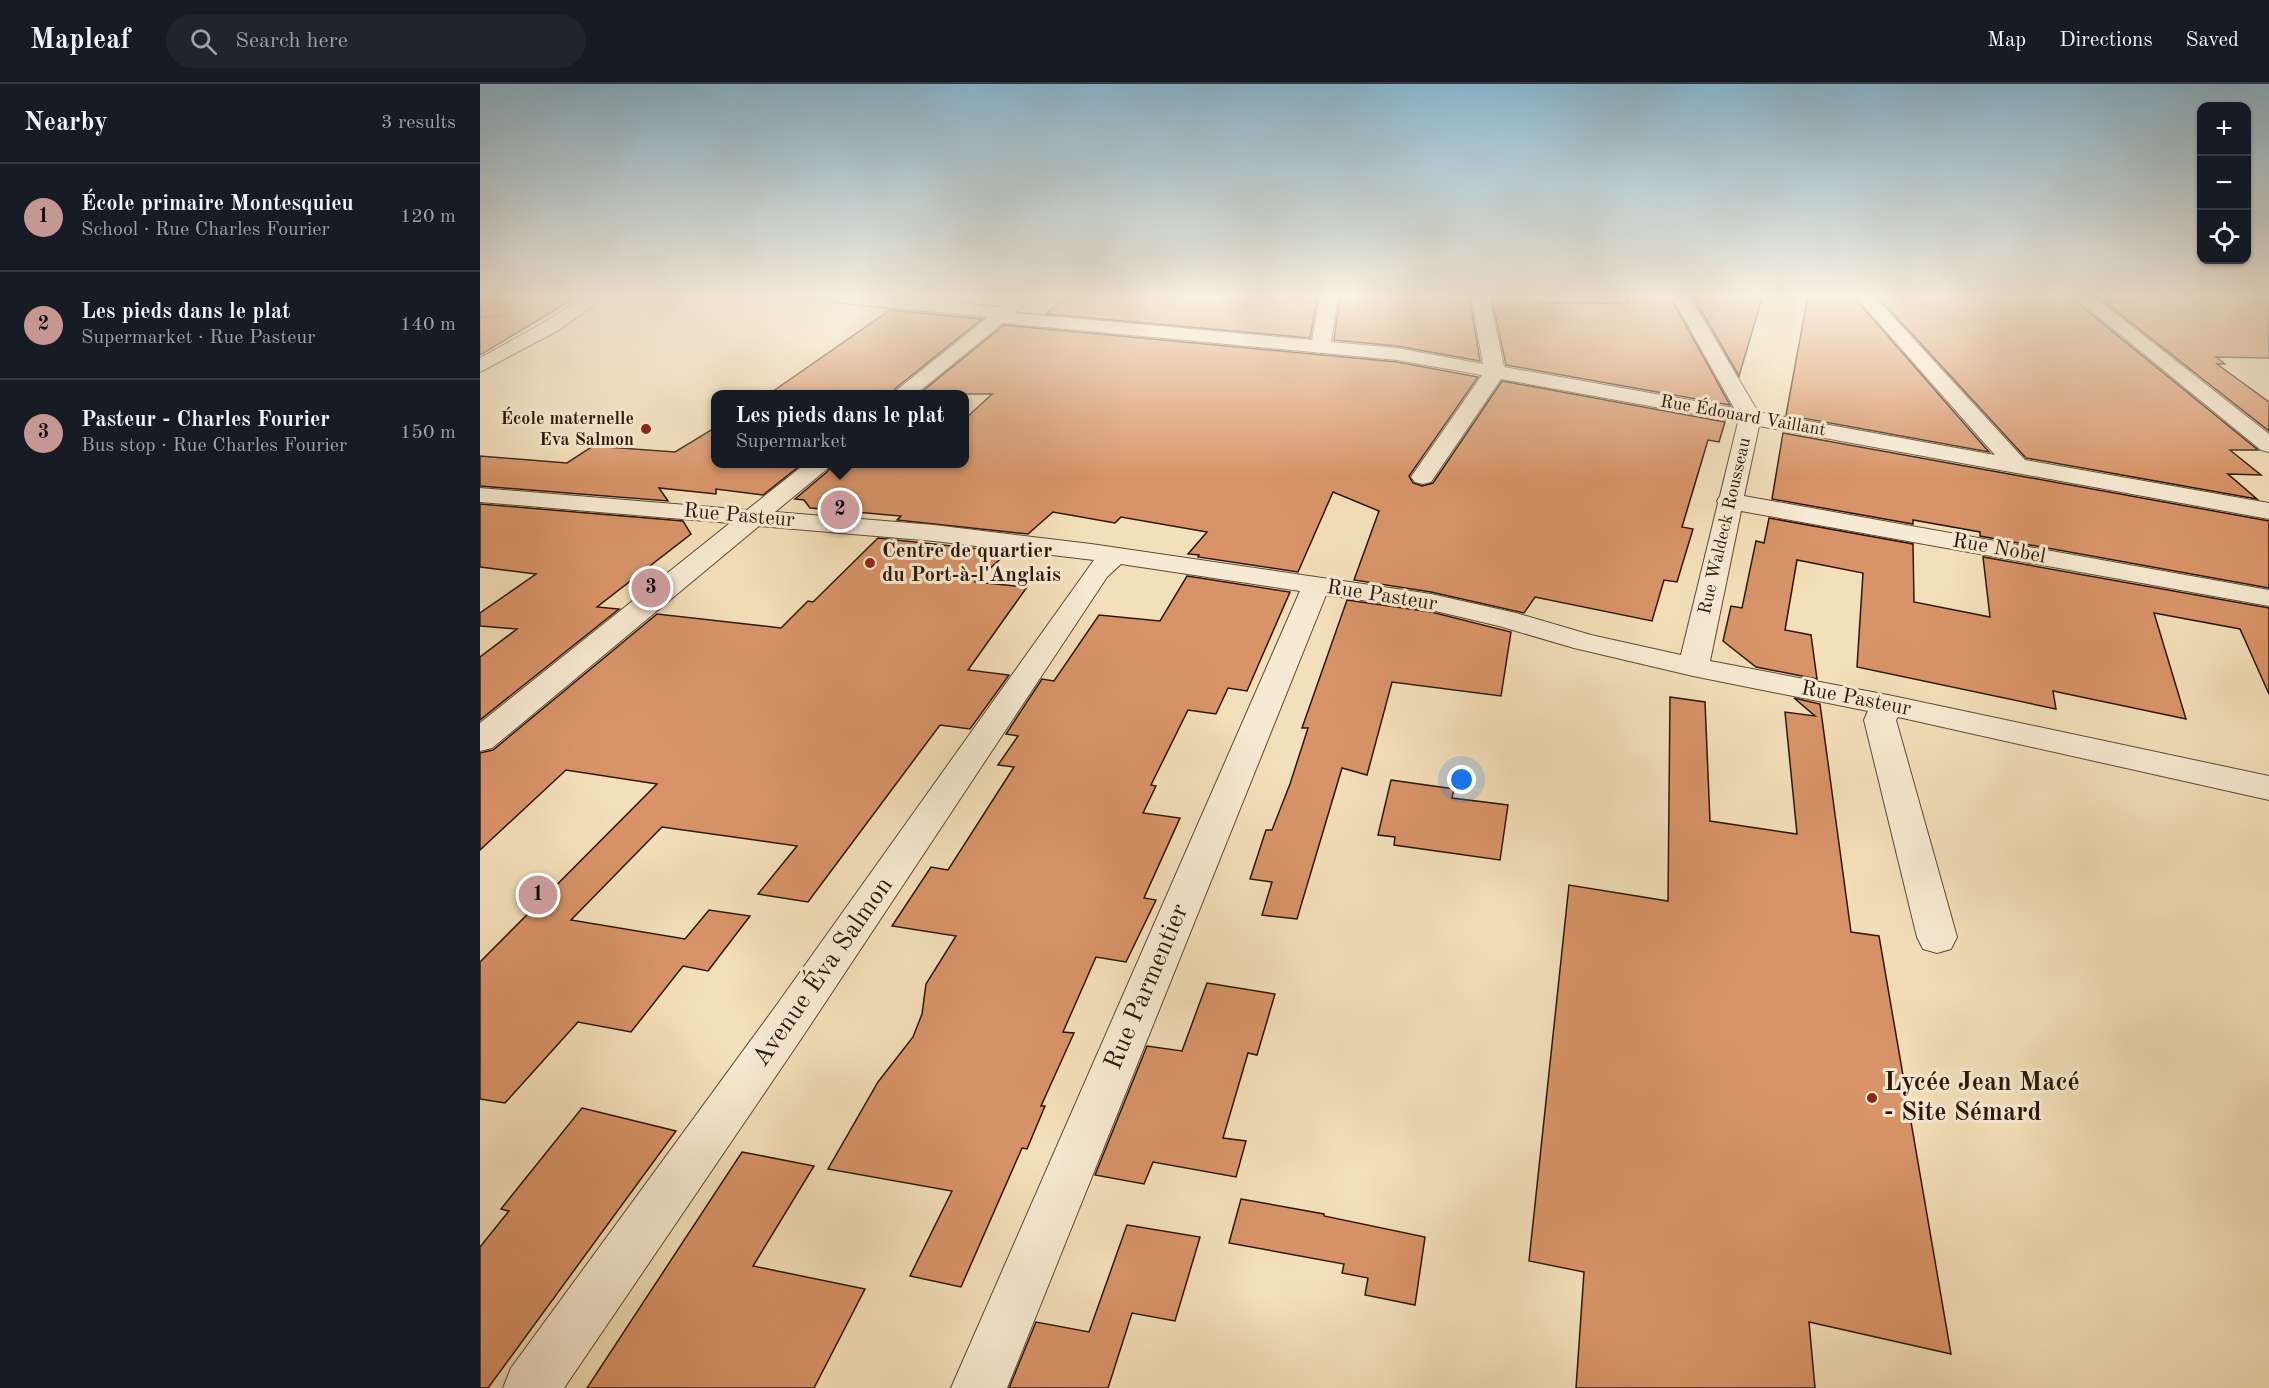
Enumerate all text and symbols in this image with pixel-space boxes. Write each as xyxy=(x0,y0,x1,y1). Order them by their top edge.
search box xyxy=(166,14,586,68)
icon: search xyxy=(187,25,220,58)
text: Mapleaf xyxy=(30,27,130,55)
text: Search here xyxy=(235,30,348,52)
text: Map xyxy=(1987,30,2026,51)
text: Directions xyxy=(2059,30,2153,51)
text: Saved xyxy=(2186,30,2239,51)
map controls xyxy=(2197,102,2251,264)
button: + xyxy=(2197,102,2251,156)
text: Nearby xyxy=(24,110,108,136)
text: 3 results xyxy=(381,113,456,133)
button: − xyxy=(2197,156,2251,210)
text: École primaire Montesquieu xyxy=(81,193,354,215)
text: 1 xyxy=(38,207,49,227)
text: 120 m xyxy=(400,207,456,227)
button: locate xyxy=(2197,210,2251,264)
text: School · Rue Charles Fourier xyxy=(81,220,330,240)
text: Les pieds dans le plat xyxy=(81,301,290,323)
text: 2 xyxy=(38,315,49,335)
text: 140 m xyxy=(400,315,456,335)
text: Supermarket · Rue Pasteur xyxy=(81,328,315,348)
street label: Rue Édouard Vaillant xyxy=(1659,389,1828,439)
popup xyxy=(711,390,969,468)
text: Les pieds dans le plat xyxy=(735,405,945,427)
place label: École maternelle Eva Salmon xyxy=(501,406,634,449)
text: Pasteur - Charles Fourier xyxy=(81,409,330,431)
marker: École maternelle Eva Salmon xyxy=(639,422,653,436)
text: 3 xyxy=(38,423,49,443)
text: 150 m xyxy=(400,423,456,443)
text: Supermarket xyxy=(735,432,847,452)
street label: Rue Waldeck Rousseau xyxy=(1696,435,1754,616)
text: Bus stop · Rue Charles Fourier xyxy=(81,436,347,456)
pin: 2 xyxy=(820,488,860,532)
street label: Rue Pasteur xyxy=(683,501,796,531)
street label: Rue Nobel xyxy=(1951,530,2048,568)
place label: Centre de quartier du Port-à-l'Anglais xyxy=(882,541,1061,586)
marker: Centre de quartier du Port-à-l'Anglais xyxy=(863,556,877,570)
pin: 3 xyxy=(632,566,670,610)
street label: Rue Pasteur xyxy=(1325,577,1439,615)
street label: Rue Pasteur xyxy=(1799,678,1913,720)
your location xyxy=(1447,765,1476,794)
street label: Avenue Éva Salmon xyxy=(745,870,898,1071)
pin: 1 xyxy=(518,872,558,918)
street label: Rue Parmentier xyxy=(1100,900,1194,1074)
place label: Lycée Jean Macé - Site Sémard xyxy=(1884,1070,2080,1126)
marker: Lycée Jean Macé - Site Sémard xyxy=(1865,1091,1879,1105)

